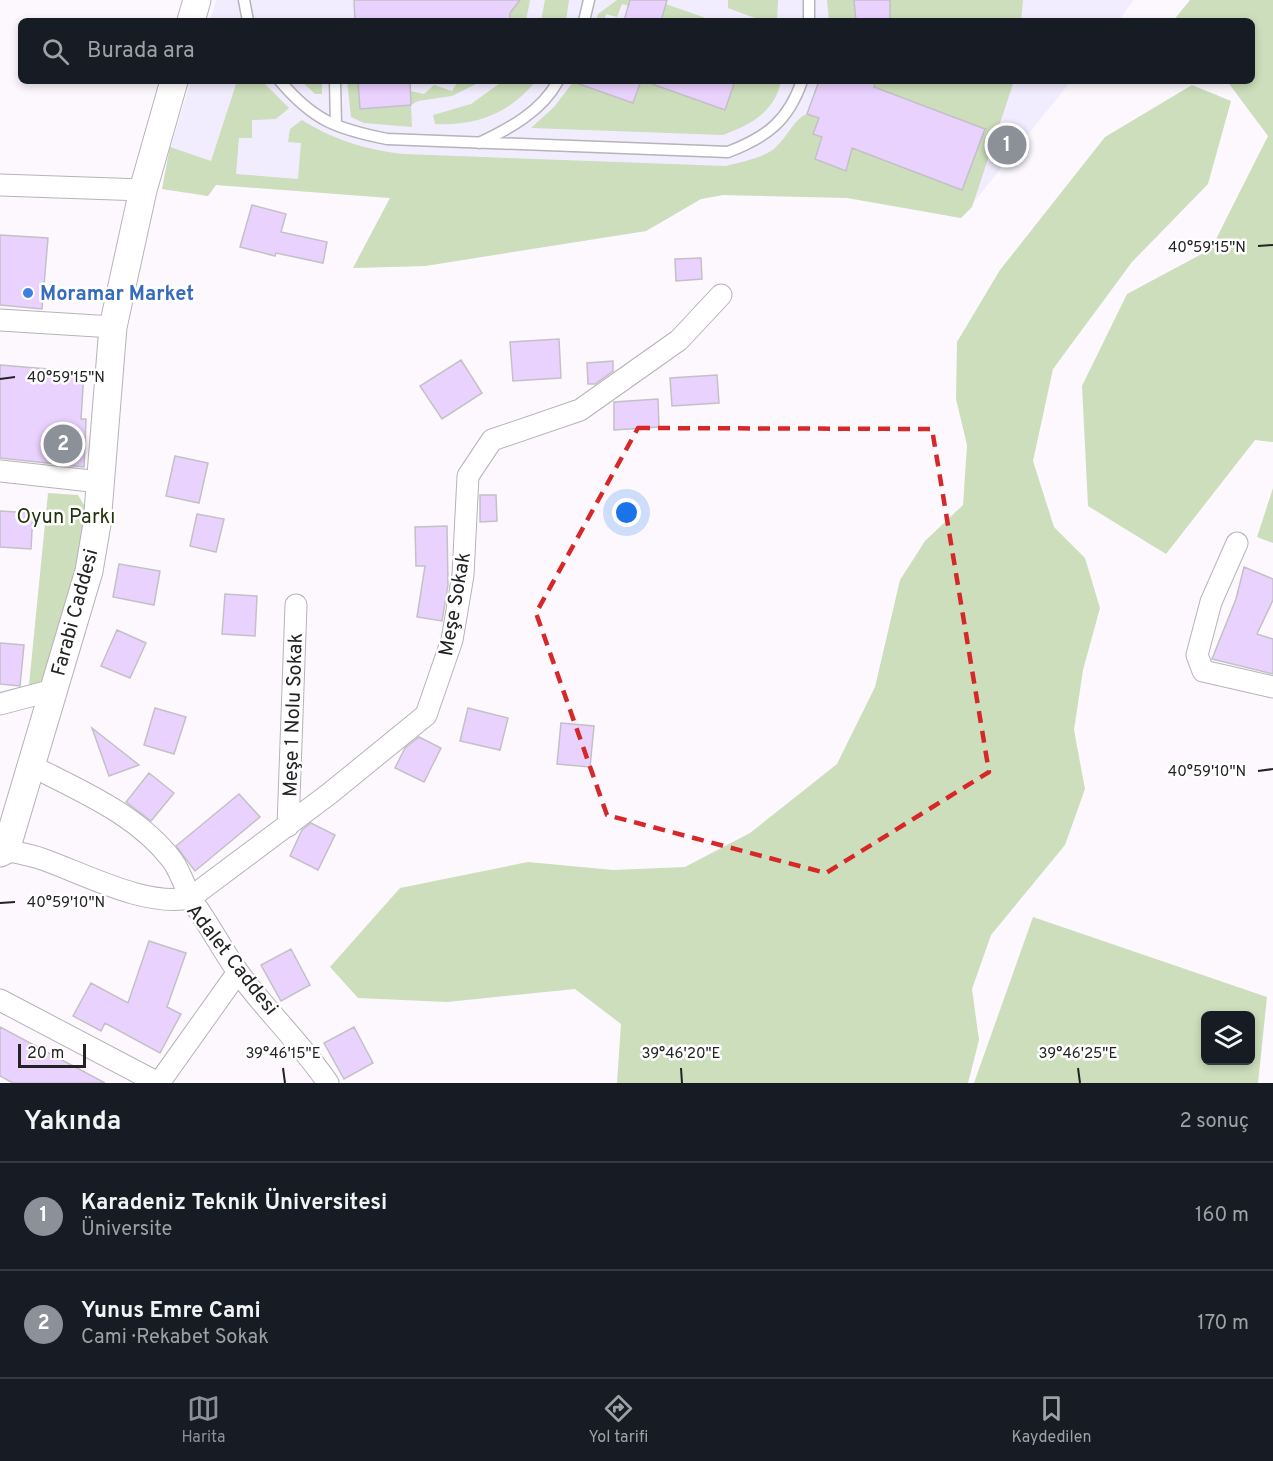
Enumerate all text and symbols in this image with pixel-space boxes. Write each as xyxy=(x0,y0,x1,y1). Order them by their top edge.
search box xyxy=(18,18,1255,84)
icon: search xyxy=(39,35,72,68)
text: Burada ara xyxy=(87,38,195,65)
pin: 1 xyxy=(988,122,1026,168)
text: 40°59'15"N xyxy=(1168,239,1246,258)
place label: Moramar Market xyxy=(40,282,194,308)
marker: Moramar Market xyxy=(21,286,35,300)
text: 40°59'15"N xyxy=(27,369,105,388)
pin: 2 xyxy=(44,422,82,466)
your location xyxy=(612,498,641,527)
park label: Oyun Parkı xyxy=(17,505,115,531)
street label: Farabi Caddesi xyxy=(46,546,105,679)
street label: Meşe Sokak xyxy=(434,550,478,658)
street label: Meşe 1 Nolu Sokak xyxy=(278,633,310,798)
text: 40°59'10"N xyxy=(1168,763,1246,782)
text: 40°59'10"N xyxy=(27,894,105,913)
street label: Adalet Caddesi xyxy=(180,899,283,1021)
map controls xyxy=(1201,1011,1255,1065)
button: layers xyxy=(1201,1011,1255,1065)
scale bar xyxy=(18,1041,86,1068)
text: 20 m xyxy=(27,1044,64,1064)
text: 39°46'15"E xyxy=(245,1045,321,1064)
text: 39°46'20"E xyxy=(641,1045,721,1064)
text: 39°46'25"E xyxy=(1039,1045,1117,1064)
text: Yakında xyxy=(24,1106,121,1139)
text: 2 sonuç xyxy=(1179,1109,1249,1135)
text: Karadeniz Teknik Üniversitesi xyxy=(81,1190,387,1217)
text: 1 xyxy=(40,1203,48,1229)
text: 160 m xyxy=(1195,1203,1249,1229)
text: Üniversite xyxy=(81,1217,172,1243)
text: Yunus Emre Cami xyxy=(81,1298,261,1325)
text: 2 xyxy=(37,1311,50,1337)
text: 170 m xyxy=(1197,1311,1249,1337)
text: Cami · Rekabet Sokak xyxy=(81,1325,269,1351)
tab: Harita xyxy=(182,1392,225,1448)
tab: Yol tarifi xyxy=(589,1392,648,1448)
tab: Kaydedilen xyxy=(1011,1392,1091,1448)

